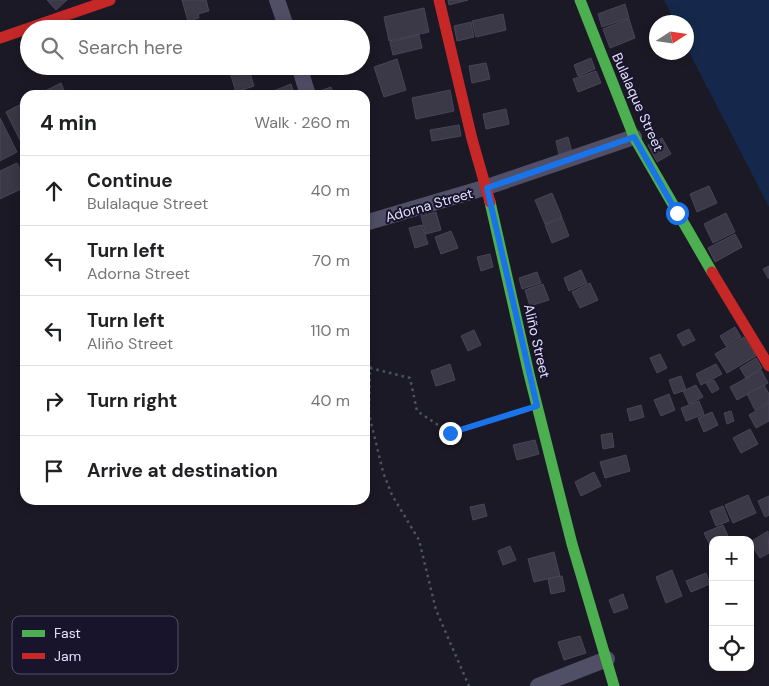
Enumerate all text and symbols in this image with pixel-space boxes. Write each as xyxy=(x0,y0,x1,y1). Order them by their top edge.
north arrow xyxy=(649,15,694,60)
search box xyxy=(20,20,370,75)
icon: search xyxy=(38,34,66,62)
text: Search here xyxy=(78,35,183,60)
street label: Bulalaque Street xyxy=(608,50,668,154)
text: 4 min xyxy=(40,109,97,137)
text: Walk · 260 m xyxy=(255,112,350,133)
text: Continue xyxy=(87,168,173,193)
icon: ahead xyxy=(40,177,68,205)
text: 40 m xyxy=(311,180,350,201)
street label: Adorna Street xyxy=(383,184,475,226)
text: Bulalaque Street xyxy=(87,193,208,214)
route start xyxy=(666,202,689,225)
text: Turn left xyxy=(87,238,165,263)
icon: left xyxy=(40,247,68,275)
text: 70 m xyxy=(312,250,350,271)
text: Adorna Street xyxy=(87,263,190,284)
street label: Aliño Street xyxy=(520,302,554,380)
text: Turn left xyxy=(87,308,165,333)
icon: left xyxy=(40,317,68,345)
text: 110 m xyxy=(311,320,350,341)
text: Aliño Street xyxy=(87,333,173,354)
icon: right xyxy=(40,387,68,415)
text: Turn right xyxy=(87,388,177,413)
text: 40 m xyxy=(311,390,350,411)
route end xyxy=(439,422,462,445)
icon: arrive xyxy=(40,457,68,485)
text: Arrive at destination xyxy=(87,458,278,483)
map controls xyxy=(709,536,754,671)
button: + xyxy=(709,536,754,581)
button: − xyxy=(709,581,754,626)
legend xyxy=(12,616,178,674)
text: Fast xyxy=(54,624,81,642)
button: locate xyxy=(709,626,754,671)
text: Jam xyxy=(54,647,81,665)

